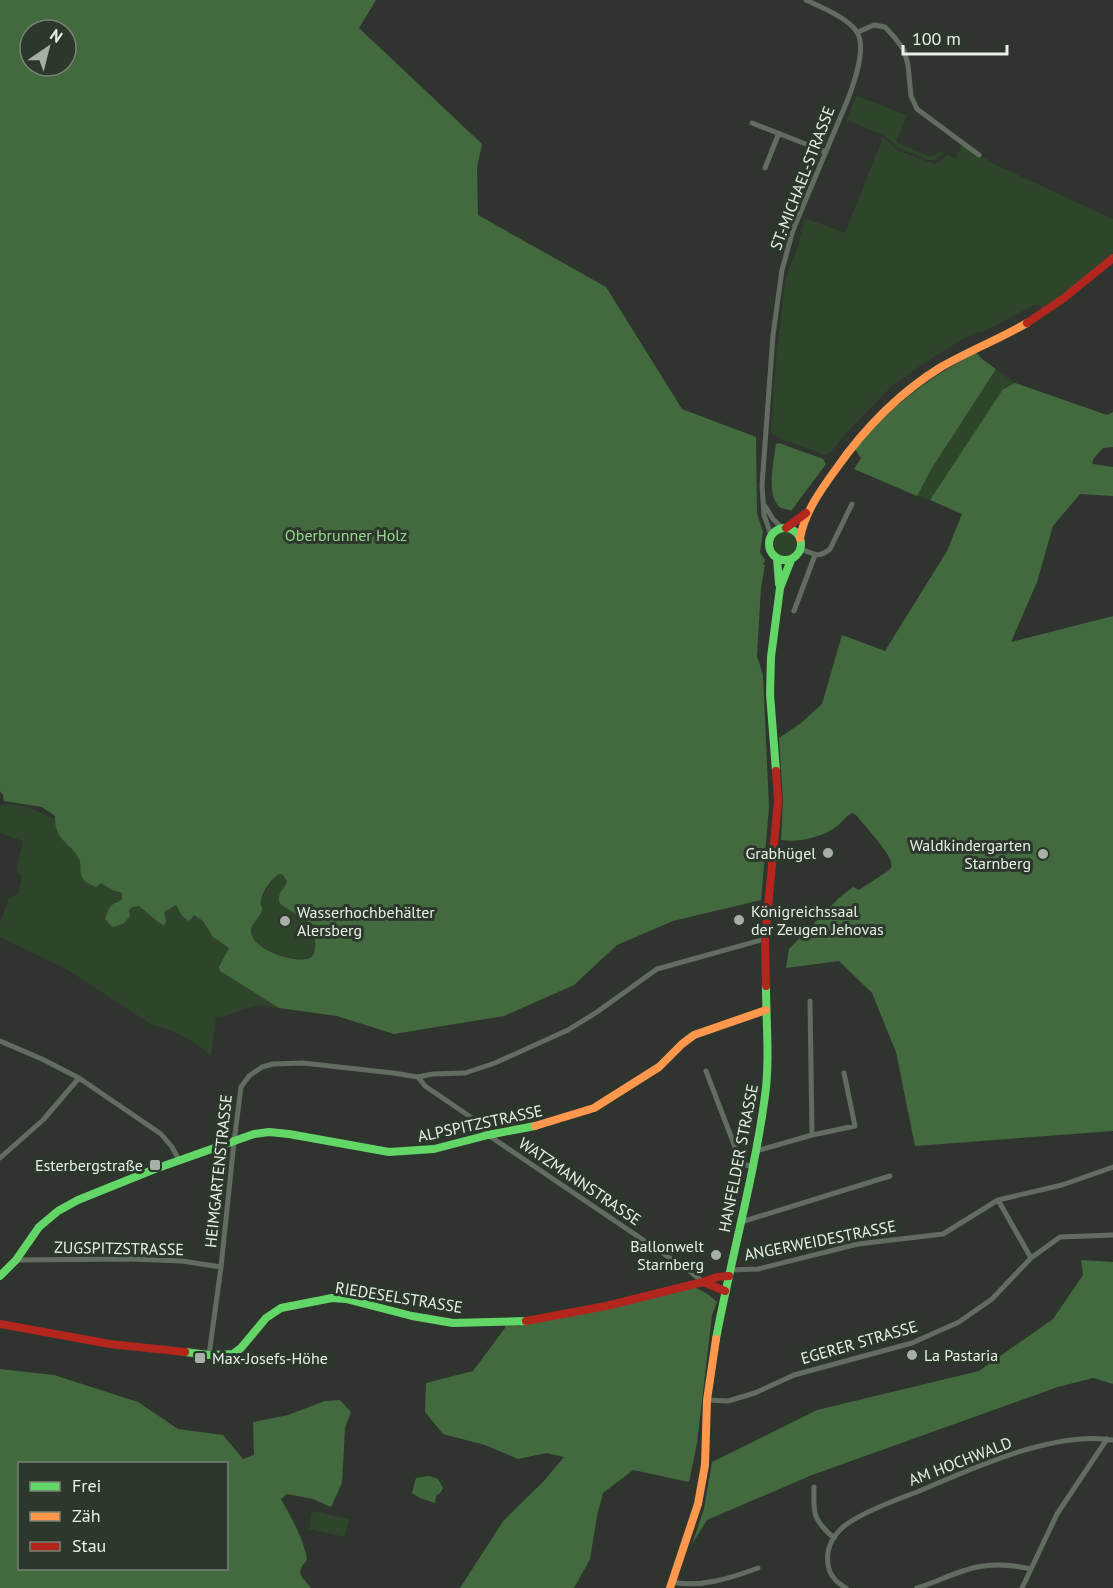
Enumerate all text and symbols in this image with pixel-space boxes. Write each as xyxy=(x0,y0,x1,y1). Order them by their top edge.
north arrow xyxy=(18,18,78,78)
scale bar xyxy=(903,18,1006,56)
text: N xyxy=(47,25,67,47)
text: 100 m xyxy=(912,27,961,50)
street label: ST.-MICHAEL-STRASSE xyxy=(765,103,839,253)
park label: Oberbrunner Holz xyxy=(285,525,407,545)
place label: Waldkindergarten Starnberg xyxy=(910,835,1031,873)
place label: Grabhügel xyxy=(745,843,816,863)
marker: Grabhügel xyxy=(821,846,835,860)
marker: Waldkindergarten Starnberg xyxy=(1036,847,1050,861)
place label: Königreichssaal der Zeugen Jehovas xyxy=(751,901,884,939)
place label: Wasserhochbehälter Alersberg xyxy=(297,902,435,940)
marker: Königreichssaal der Zeugen Jehovas xyxy=(732,913,746,927)
marker: Wasserhochbehälter Alersberg xyxy=(278,914,292,928)
street label: HANFELDER STRASSE xyxy=(714,1082,762,1234)
street label: HEIMGARTENSTRASSE xyxy=(200,1093,236,1249)
street label: ALPSPITZSTRASSE xyxy=(416,1100,544,1146)
street label: WATZMANNSTRASSE xyxy=(515,1133,645,1229)
place label: Esterbergstraße xyxy=(35,1155,143,1175)
marker: Esterbergstraße xyxy=(148,1158,162,1172)
street label: ANGERWEIDESTRASSE xyxy=(742,1215,898,1265)
place label: Ballonwelt Starnberg xyxy=(630,1236,705,1274)
street label: ZUGSPITZSTRASSE xyxy=(54,1237,184,1259)
marker: Ballonwelt Starnberg xyxy=(709,1248,723,1262)
street label: RIEDESELSTRASSE xyxy=(334,1277,464,1317)
street label: EGERER STRASSE xyxy=(798,1316,920,1368)
place label: La Pastaria xyxy=(924,1345,998,1365)
place label: Max-Josefs-Höhe xyxy=(212,1348,328,1368)
marker: La Pastaria xyxy=(905,1348,919,1362)
marker: Max-Josefs-Höhe xyxy=(193,1351,207,1365)
street label: AM HOCHWALD xyxy=(906,1432,1014,1490)
legend xyxy=(18,1462,228,1570)
text: Frei xyxy=(72,1474,101,1497)
text: Zäh xyxy=(72,1504,101,1527)
text: Stau xyxy=(72,1534,106,1557)

